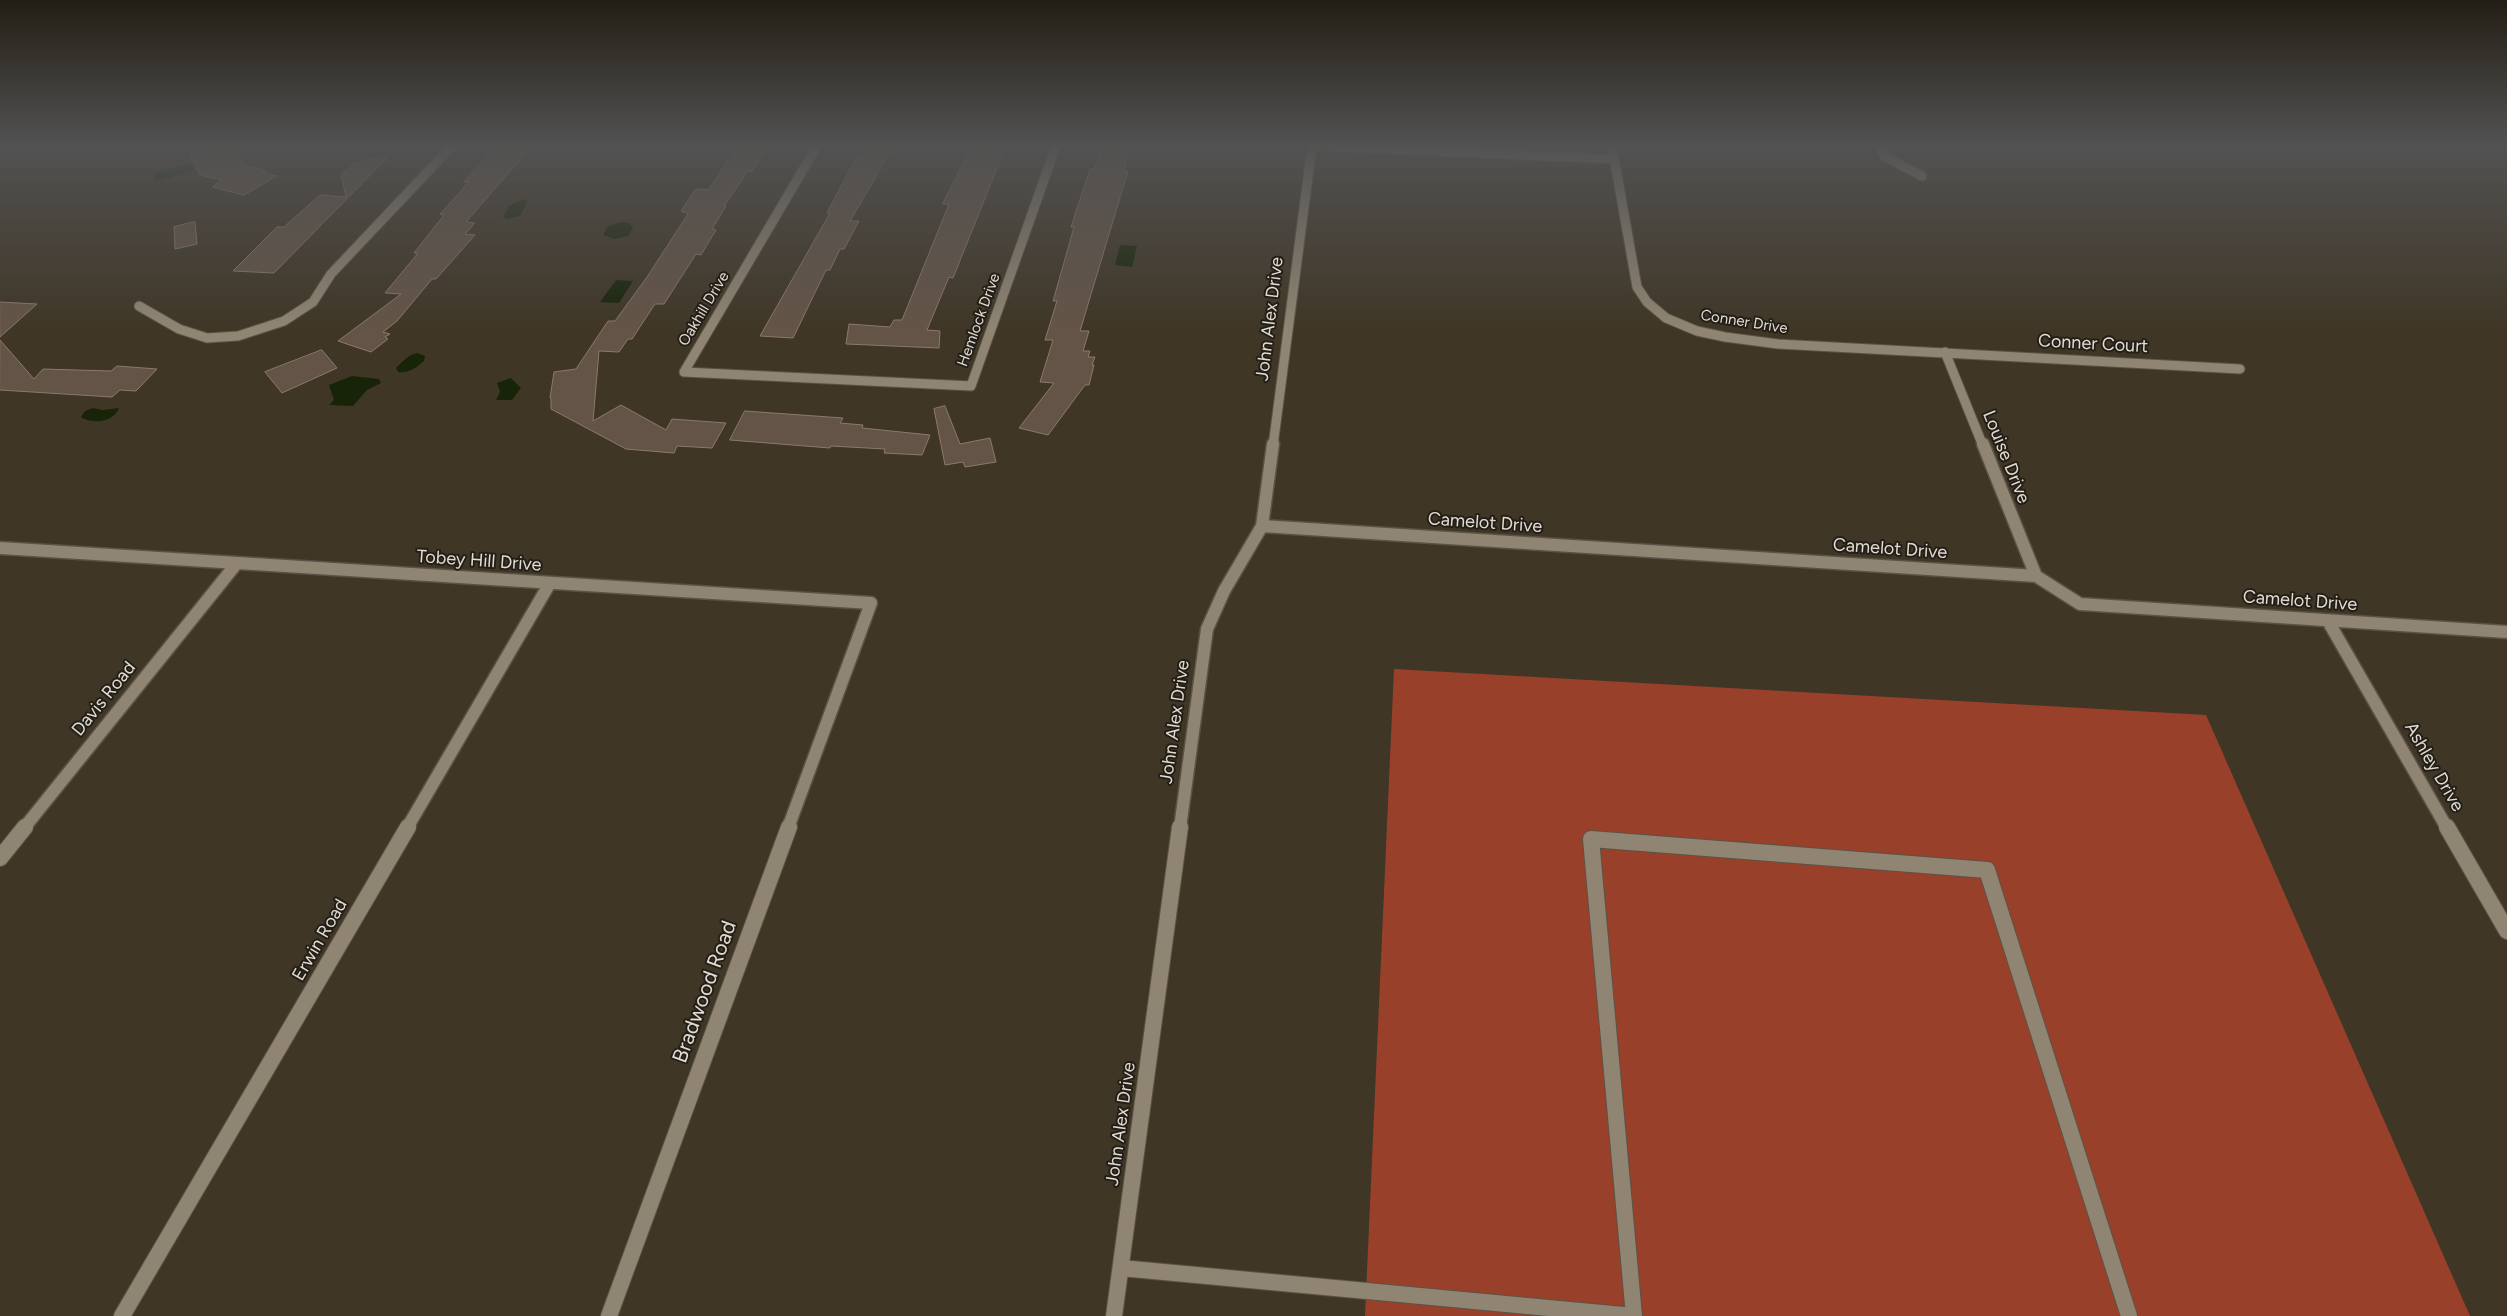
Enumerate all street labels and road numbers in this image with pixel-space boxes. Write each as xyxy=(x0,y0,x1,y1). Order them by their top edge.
street label: John Alex Drive xyxy=(1252,256,1288,382)
street label: Oakhill Drive xyxy=(675,269,733,349)
street label: Hemlock Drive xyxy=(954,271,1004,369)
street label: Conner Drive xyxy=(1699,306,1789,338)
street label: Conner Court xyxy=(2037,330,2149,358)
street label: Louise Drive xyxy=(1978,407,2034,507)
street label: Camelot Drive xyxy=(1427,508,1543,538)
street label: Camelot Drive xyxy=(1832,534,1948,564)
street label: Tobey Hill Drive xyxy=(416,546,542,576)
street label: Camelot Drive xyxy=(2242,586,2358,616)
street label: Davis Road xyxy=(68,658,140,740)
street label: John Alex Drive xyxy=(1156,659,1194,785)
street label: Ashley Drive xyxy=(2400,718,2468,816)
street label: Erwin Road xyxy=(288,895,352,985)
street label: Bradwood Road xyxy=(668,918,742,1066)
street label: John Alex Drive xyxy=(1102,1061,1140,1187)

